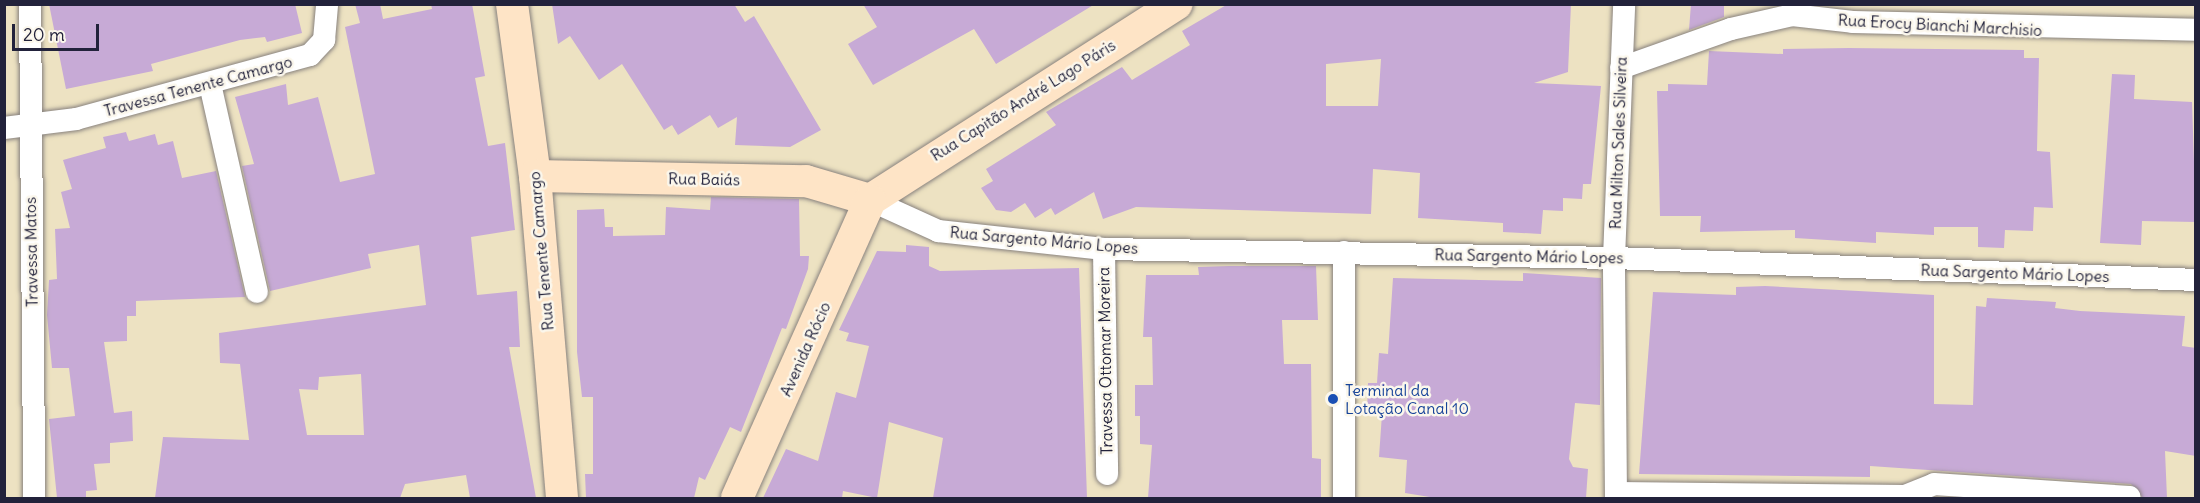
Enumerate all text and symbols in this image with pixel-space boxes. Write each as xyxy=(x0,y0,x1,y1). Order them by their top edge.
street label: Rua Erocy Bianchi Marchisio xyxy=(1837,10,2043,40)
scale bar xyxy=(15,12,102,50)
text: 20 m xyxy=(23,23,65,46)
street label: Rua Capitão André Lago Páris xyxy=(927,35,1119,165)
street label: Travessa Tenente Camargo xyxy=(102,52,294,120)
street label: Rua Milton Sales Silveira xyxy=(1605,56,1631,230)
street label: Rua Baiás xyxy=(668,169,740,189)
street label: Rua Tenente Camargo xyxy=(524,171,558,331)
street label: Travessa Matos xyxy=(20,197,42,307)
street label: Rua Sargento Mário Lopes xyxy=(949,222,1139,258)
street label: Rua Sargento Mário Lopes xyxy=(1434,245,1624,267)
street label: Rua Sargento Mário Lopes xyxy=(1920,260,2110,286)
street label: Travessa Ottomar Moreira xyxy=(1094,267,1116,455)
street label: Avenida Rócio xyxy=(776,299,834,399)
place label: Terminal da Lotação Canal 10 xyxy=(1345,380,1469,418)
marker: Terminal da Lotação Canal 10 xyxy=(1326,392,1340,406)

